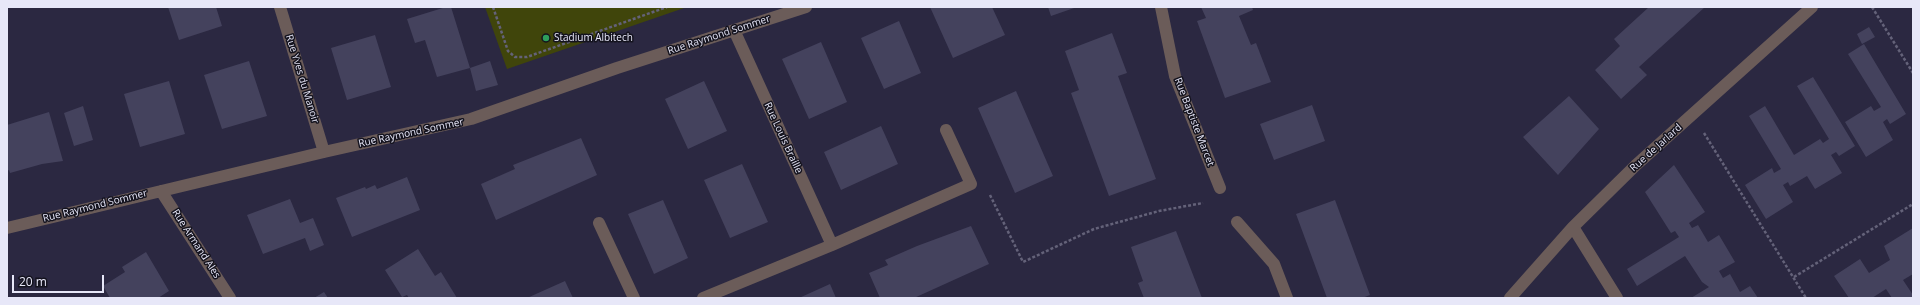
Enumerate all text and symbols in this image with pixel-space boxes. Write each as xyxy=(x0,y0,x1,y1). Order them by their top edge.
street label: Rue Raymond Sommer xyxy=(666,13,772,57)
place label: Stadium Albitech xyxy=(554,32,633,44)
street label: Rue Yves du Manoir xyxy=(283,33,321,125)
marker: Stadium Albitech xyxy=(541,33,551,43)
street label: Rue Baptiste Marcet xyxy=(1172,76,1216,168)
street label: Rue Louis Braille xyxy=(761,101,805,175)
street label: Rue Raymond Sommer xyxy=(357,116,465,150)
street label: Rue de Jarlard xyxy=(1628,122,1684,174)
street label: Rue Raymond Sommer xyxy=(42,187,148,225)
street label: Rue Armand Ales xyxy=(169,207,223,281)
scale bar xyxy=(14,267,106,293)
text: 20 m xyxy=(19,273,47,290)

